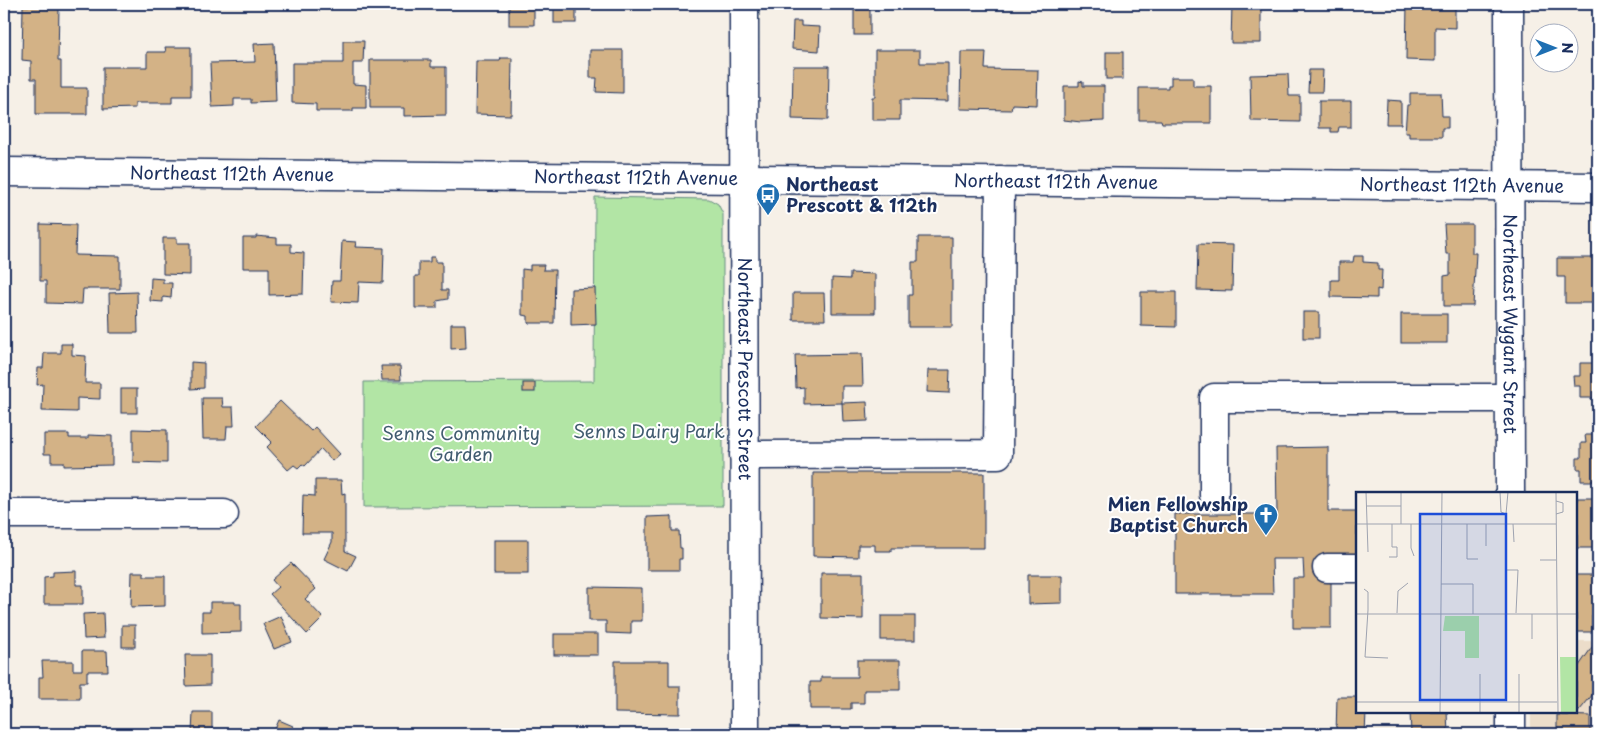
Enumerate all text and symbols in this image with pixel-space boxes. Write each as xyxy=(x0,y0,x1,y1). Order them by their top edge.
north arrow xyxy=(1530,22,1580,72)
text: N xyxy=(1557,42,1578,54)
street label: Northeast 112th Avenue xyxy=(130,158,335,187)
street label: Northeast 112th Avenue xyxy=(534,162,739,191)
street label: Northeast 112th Avenue xyxy=(954,166,1159,195)
place label: Northeast Prescott & 112th xyxy=(786,170,938,218)
street label: Northeast 112th Avenue xyxy=(1360,170,1565,199)
bus stop icon: Northeast Prescott & 112th xyxy=(755,182,781,216)
street label: Northeast Wygant Street xyxy=(1497,214,1525,434)
street label: Northeast Prescott Street xyxy=(732,258,760,480)
park label: Senns Dairy Park xyxy=(573,417,725,444)
park label: Senns Community Garden xyxy=(382,419,540,467)
place label: Mien Fellowship Baptist Church xyxy=(1108,490,1248,538)
inset map xyxy=(1356,492,1577,713)
church icon: Mien Fellowship Baptist Church xyxy=(1253,502,1279,536)

